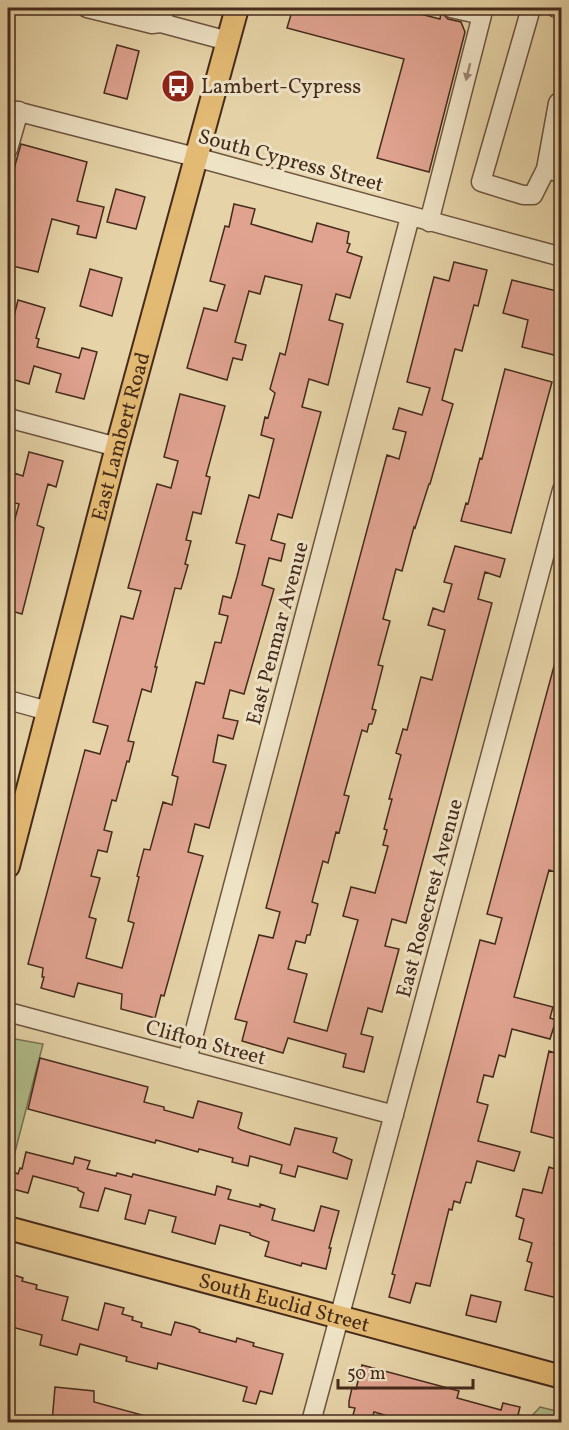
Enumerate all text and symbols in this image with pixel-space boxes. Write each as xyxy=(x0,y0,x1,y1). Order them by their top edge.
one-way arrow xyxy=(462,63,472,81)
bus stop icon: Lambert-Cypress xyxy=(160,68,196,104)
place label: Lambert-Cypress xyxy=(201,73,361,102)
street label: South Cypress Street xyxy=(195,123,387,200)
street label: East Lambert Road xyxy=(85,349,158,524)
street label: East Penmar Avenue xyxy=(240,538,317,728)
street label: East Rosecrest Avenue xyxy=(390,796,471,1001)
street label: Clifton Street xyxy=(142,1013,269,1073)
street label: South Euclid Street xyxy=(195,1267,372,1341)
scale bar xyxy=(338,1352,473,1390)
text: 50 m xyxy=(347,1362,386,1387)

